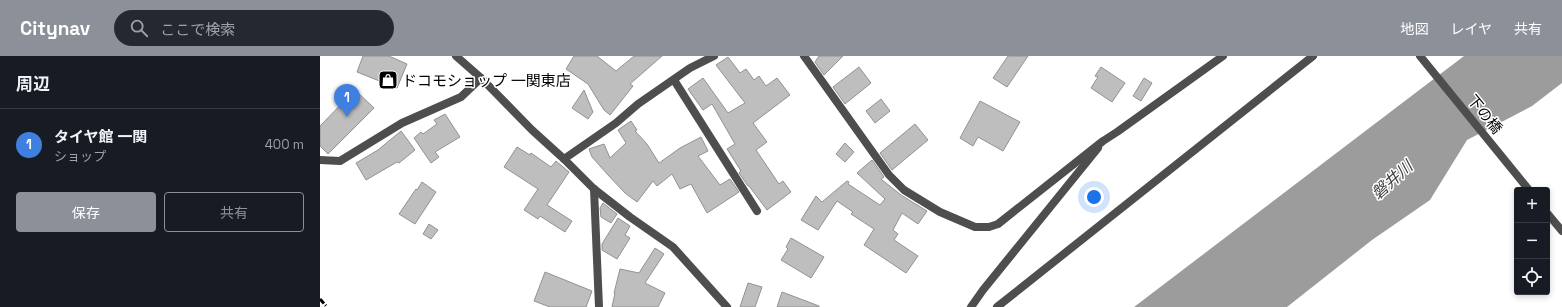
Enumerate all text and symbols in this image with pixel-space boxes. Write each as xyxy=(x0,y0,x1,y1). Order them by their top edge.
search box xyxy=(114,10,394,46)
text: Citynav xyxy=(20,16,90,41)
icon: search xyxy=(128,17,150,39)
text: ここで検索 xyxy=(160,20,235,39)
text: 地図 xyxy=(1400,20,1428,38)
text: レイヤ xyxy=(1450,20,1492,38)
text: 共有 xyxy=(1514,20,1542,38)
shop icon: ドコモショップ 一関東店 xyxy=(377,69,399,91)
place label: ドコモショップ 一関東店 xyxy=(402,71,571,90)
text: 周辺 xyxy=(16,73,50,95)
pin: 1 xyxy=(334,84,360,117)
street label: 下の橋 xyxy=(1463,91,1507,137)
text: タイヤ館 一関 xyxy=(54,127,147,146)
text: 1 xyxy=(26,136,32,153)
text: 400 m xyxy=(265,136,304,153)
text: ショップ xyxy=(54,148,106,165)
water label: 磐井川 xyxy=(1367,155,1418,204)
your location xyxy=(1084,187,1104,207)
map controls xyxy=(1514,187,1550,295)
button: + xyxy=(1514,187,1550,223)
button: 保存 xyxy=(16,192,156,232)
button: 共有 xyxy=(164,192,304,232)
button: − xyxy=(1514,223,1550,259)
button: locate xyxy=(1514,259,1550,295)

